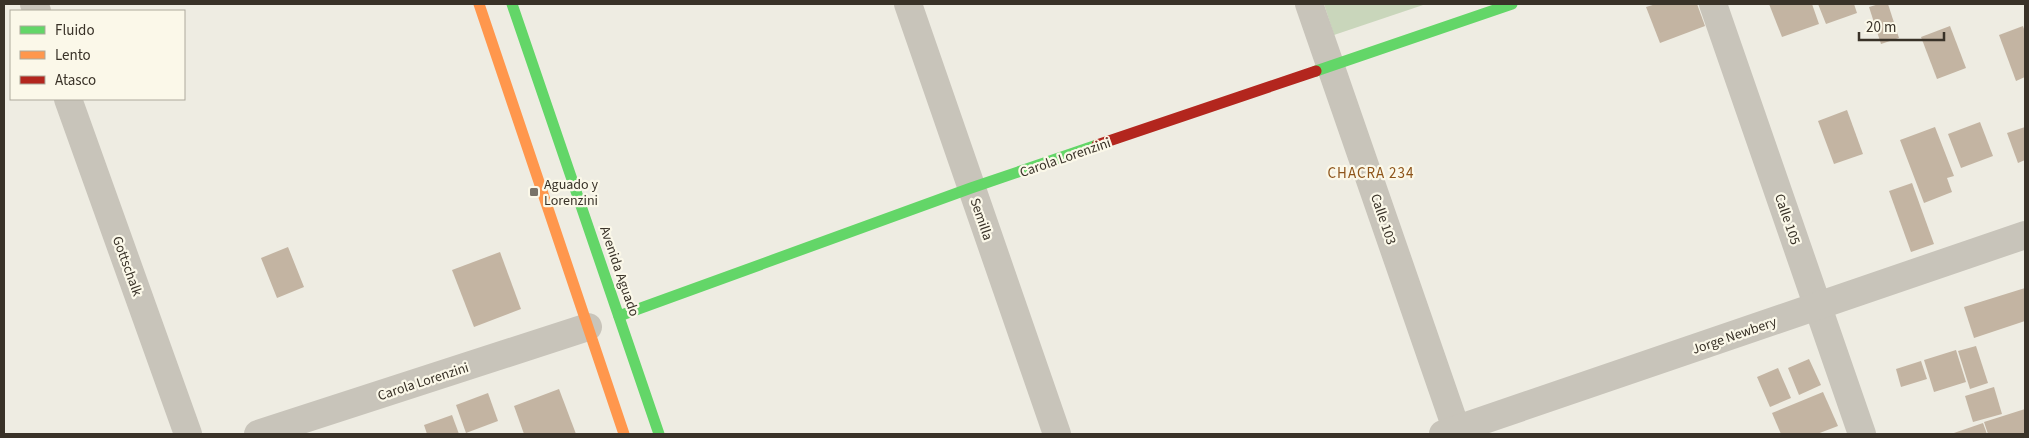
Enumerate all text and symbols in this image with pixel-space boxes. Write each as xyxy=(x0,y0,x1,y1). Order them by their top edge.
legend xyxy=(10,10,185,100)
scale bar xyxy=(1859,10,1944,42)
text: 20 m xyxy=(1866,17,1896,38)
text: Fluido xyxy=(55,20,95,41)
text: Lento xyxy=(55,45,91,66)
text: Atasco xyxy=(55,70,96,91)
street label: Carola Lorenzini xyxy=(1017,133,1113,183)
district label: CHACRA 234 xyxy=(1328,163,1414,184)
place label: Aguado y Lorenzini xyxy=(544,175,598,211)
marker: Aguado y Lorenzini xyxy=(528,186,540,198)
street label: Calle 103 xyxy=(1365,191,1401,248)
street label: Calle 105 xyxy=(1769,191,1805,248)
street label: Semilla xyxy=(964,195,998,243)
street label: Avenida Aguado xyxy=(594,223,644,319)
street label: Gottschalk xyxy=(107,234,147,299)
street label: Jorge Newbery xyxy=(1689,312,1780,360)
street label: Carola Lorenzini xyxy=(375,358,471,406)

